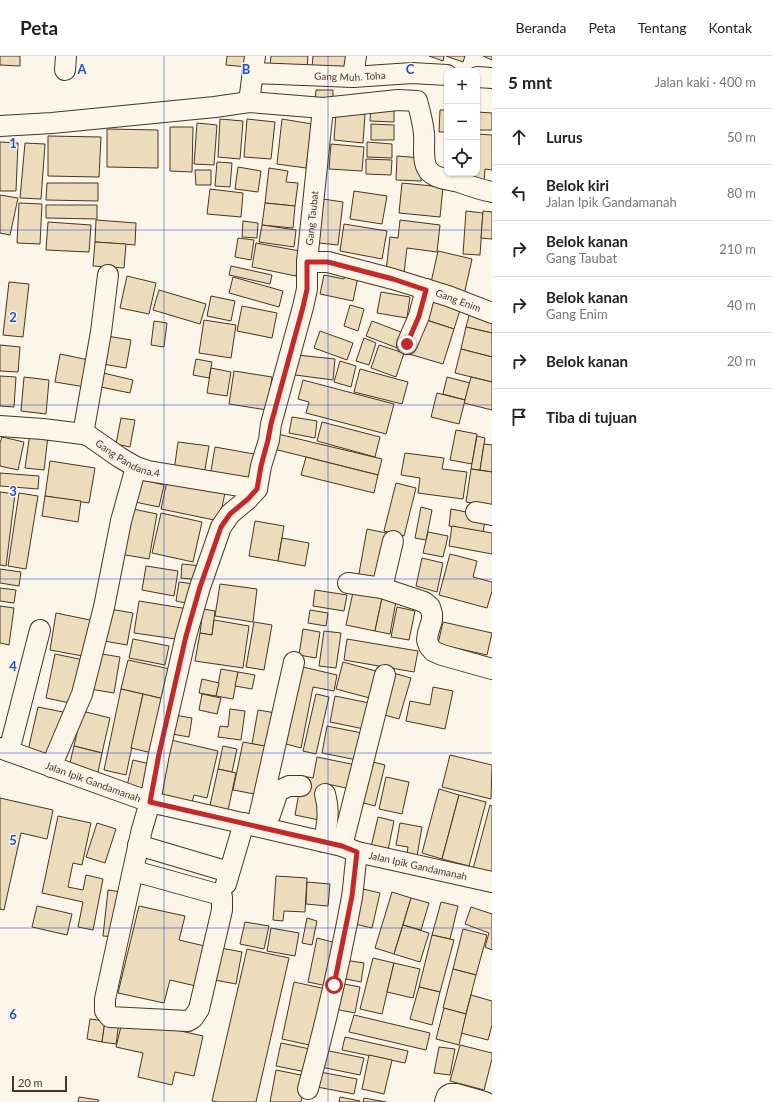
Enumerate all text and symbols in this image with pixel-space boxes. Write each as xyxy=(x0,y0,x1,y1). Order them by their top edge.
text: Peta xyxy=(20,16,58,39)
text: Beranda xyxy=(516,19,566,36)
text: Peta xyxy=(588,19,616,36)
text: Tentang xyxy=(638,19,687,36)
text: Kontak xyxy=(709,19,752,36)
text: A xyxy=(76,61,87,77)
text: B xyxy=(242,61,251,77)
text: C xyxy=(406,61,415,77)
map controls xyxy=(444,68,480,176)
button: + xyxy=(444,68,480,104)
street label: Gang Muh. Toha xyxy=(314,69,386,83)
text: 5 mnt xyxy=(508,72,552,93)
text: Jalan kaki · 400 m xyxy=(655,74,756,90)
button: − xyxy=(444,104,480,140)
icon: ahead xyxy=(508,126,530,148)
text: Lurus xyxy=(546,128,583,146)
text: 50 m xyxy=(727,129,756,145)
text: 1 xyxy=(9,135,17,151)
button: locate xyxy=(444,140,480,176)
text: Belok kiri xyxy=(546,176,609,194)
icon: left xyxy=(508,182,530,204)
text: 80 m xyxy=(727,185,756,201)
street label: Gang Taubat xyxy=(303,190,320,246)
text: Jalan Ipik Gandamanah xyxy=(546,194,677,210)
text: Belok kanan xyxy=(546,232,628,250)
icon: right xyxy=(508,238,530,260)
text: 210 m xyxy=(719,241,756,257)
text: Gang Taubat xyxy=(546,250,617,266)
street label: Gang Enim xyxy=(434,287,483,314)
text: Belok kanan xyxy=(546,288,628,306)
icon: right xyxy=(508,294,530,316)
text: 40 m xyxy=(727,297,756,313)
text: Gang Enim xyxy=(546,306,608,322)
text: 2 xyxy=(9,309,17,325)
route end xyxy=(398,335,416,353)
icon: right xyxy=(508,350,530,372)
text: Belok kanan xyxy=(546,352,628,370)
text: 20 m xyxy=(727,353,756,369)
icon: arrive xyxy=(508,406,530,428)
text: Tiba di tujuan xyxy=(546,408,637,426)
street label: Gang Pandana.4 xyxy=(93,437,161,479)
text: 3 xyxy=(9,483,17,499)
text: 4 xyxy=(9,658,17,674)
street label: Jalan Ipik Gandamanah xyxy=(44,759,143,804)
text: 5 xyxy=(9,832,17,848)
street label: Jalan Ipik Gandamanah xyxy=(367,849,468,882)
route start xyxy=(325,976,343,994)
text: 6 xyxy=(9,1006,17,1022)
scale bar xyxy=(12,1074,67,1093)
text: 20 m xyxy=(18,1076,43,1089)

